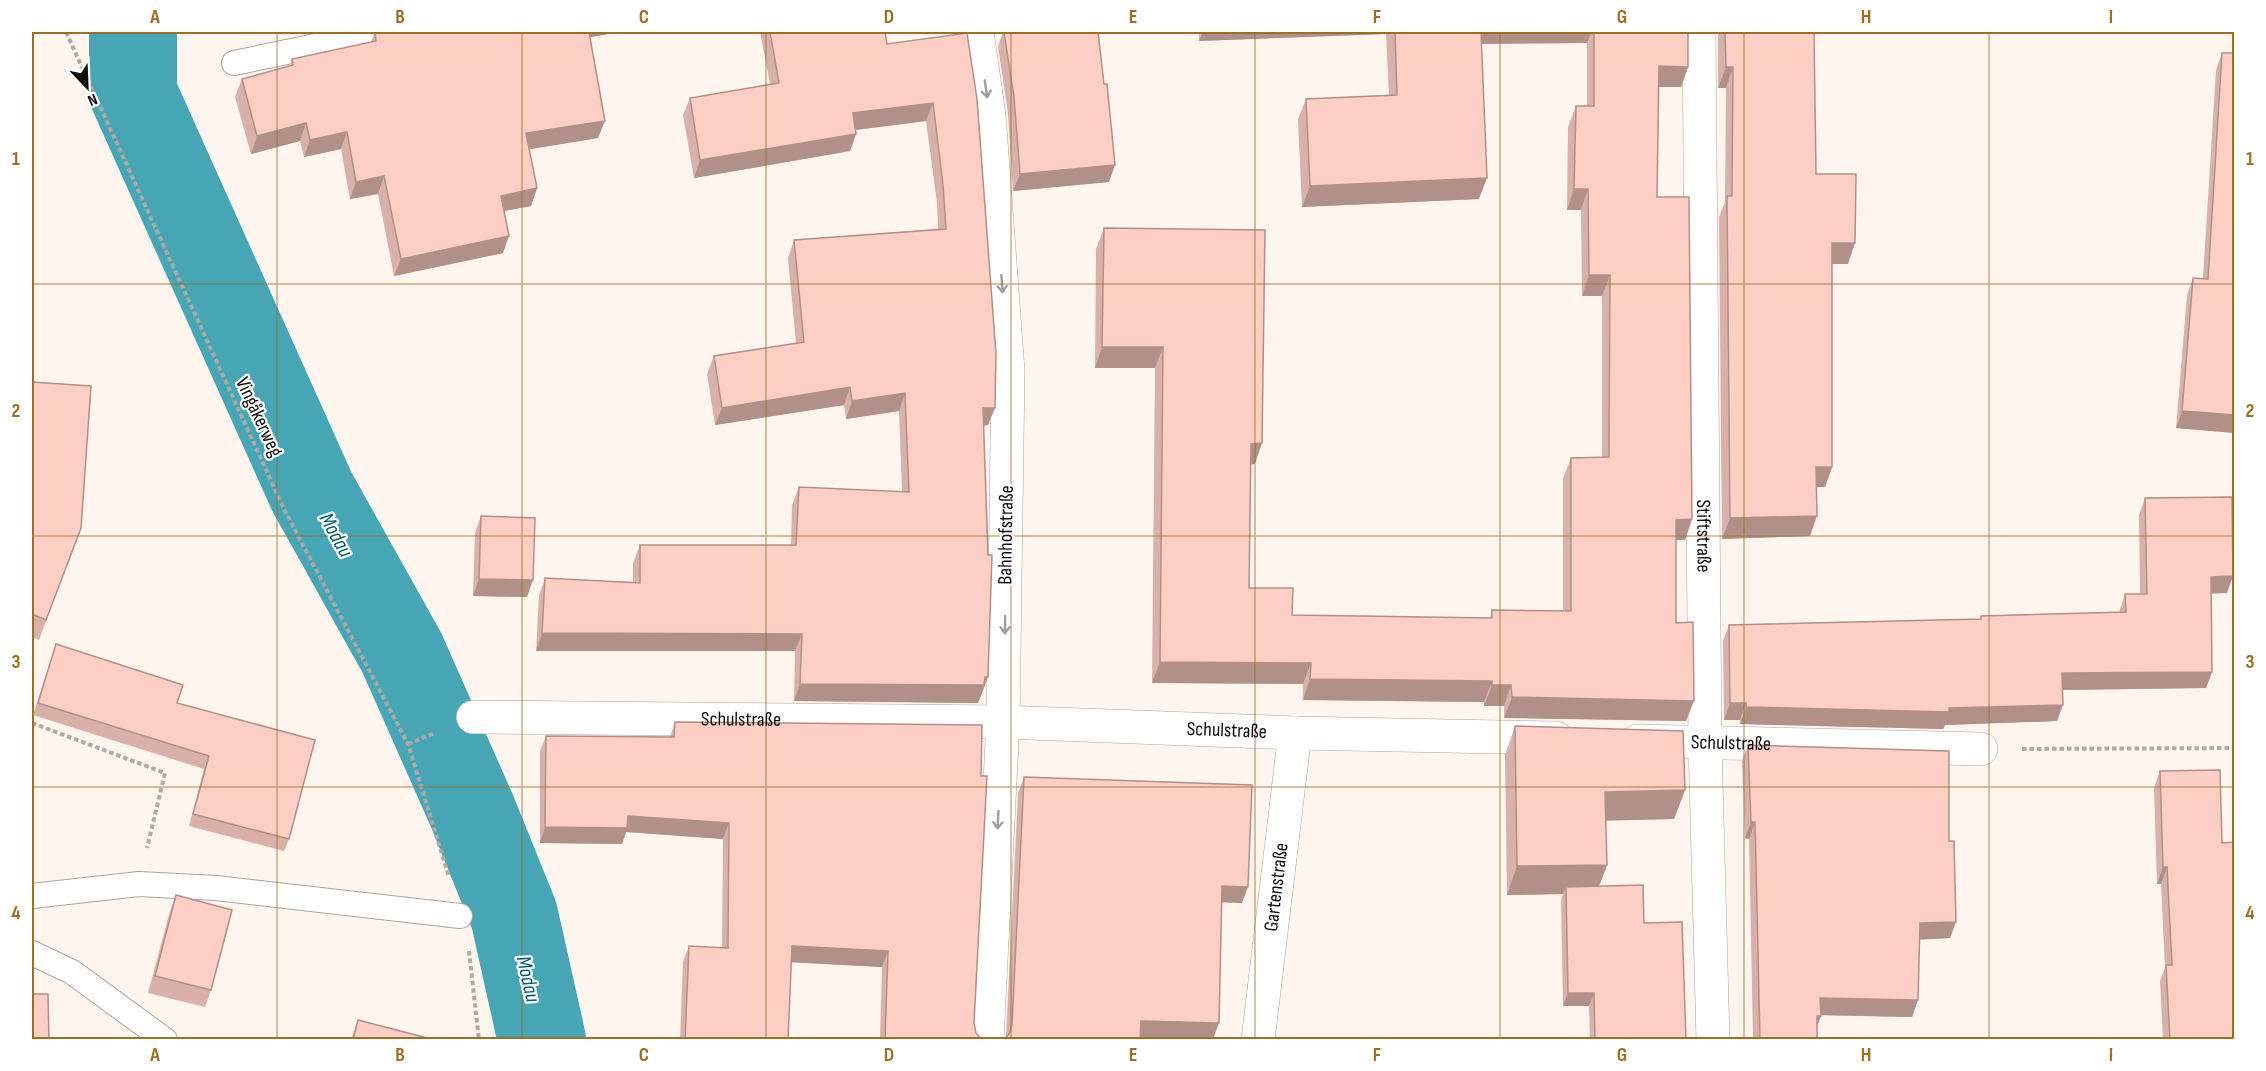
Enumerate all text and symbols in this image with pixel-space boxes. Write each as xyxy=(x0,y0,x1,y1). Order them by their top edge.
text: A xyxy=(149,5,160,29)
text: B xyxy=(395,5,405,29)
text: C xyxy=(639,5,649,29)
text: D xyxy=(884,5,894,29)
text: E xyxy=(1129,5,1137,29)
text: F xyxy=(1373,5,1381,29)
text: G xyxy=(1617,5,1627,29)
text: H xyxy=(1861,5,1871,29)
text: I xyxy=(2109,5,2113,29)
north arrow xyxy=(57,57,117,117)
one-way arrow xyxy=(980,79,991,99)
text: N xyxy=(85,89,100,110)
text: 1 xyxy=(12,147,20,171)
text: 1 xyxy=(2246,147,2254,171)
one-way arrow xyxy=(997,273,1008,293)
street label: Vingåkerweg xyxy=(230,373,288,461)
text: 2 xyxy=(12,399,20,423)
text: 2 xyxy=(2246,399,2254,423)
street label: Bahnhofstraße xyxy=(993,485,1019,585)
street label: Stiftstraße xyxy=(1691,499,1716,573)
water label: Modau xyxy=(314,509,358,562)
one-way arrow xyxy=(999,615,1010,635)
text: 3 xyxy=(12,650,21,674)
text: 3 xyxy=(2246,650,2255,674)
street label: Schulstraße xyxy=(701,707,781,732)
street label: Schulstraße xyxy=(1186,717,1267,744)
street label: Schulstraße xyxy=(1691,730,1771,756)
one-way arrow xyxy=(992,810,1003,830)
street label: Gartenstraße xyxy=(1259,841,1294,933)
text: 4 xyxy=(11,901,21,925)
text: 4 xyxy=(2245,901,2255,925)
water label: Modau xyxy=(511,954,545,1005)
text: A xyxy=(149,1043,160,1067)
text: B xyxy=(395,1043,405,1067)
text: C xyxy=(639,1043,649,1067)
text: D xyxy=(884,1043,894,1067)
text: E xyxy=(1129,1043,1137,1067)
text: F xyxy=(1373,1043,1381,1067)
text: G xyxy=(1617,1043,1627,1067)
text: H xyxy=(1861,1043,1871,1067)
text: I xyxy=(2109,1043,2113,1067)

